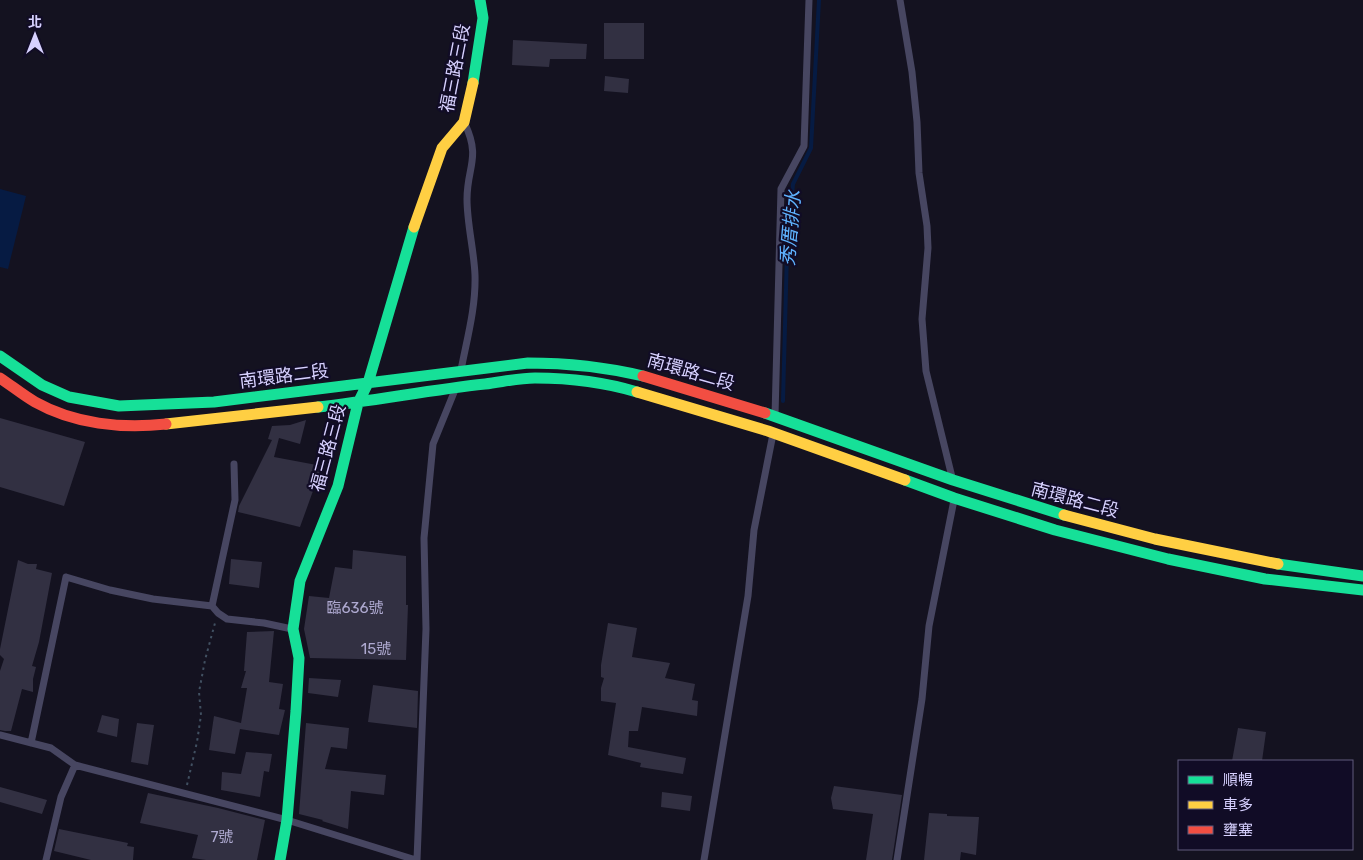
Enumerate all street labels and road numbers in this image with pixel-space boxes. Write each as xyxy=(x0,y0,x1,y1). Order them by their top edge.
street label: 福三路三段 xyxy=(436,22,474,114)
street label: 南環路二段 xyxy=(645,349,737,395)
street label: 南環路二段 xyxy=(238,360,330,392)
street label: 福三路三段 xyxy=(306,402,350,494)
street label: 南環路二段 xyxy=(1029,478,1121,522)

